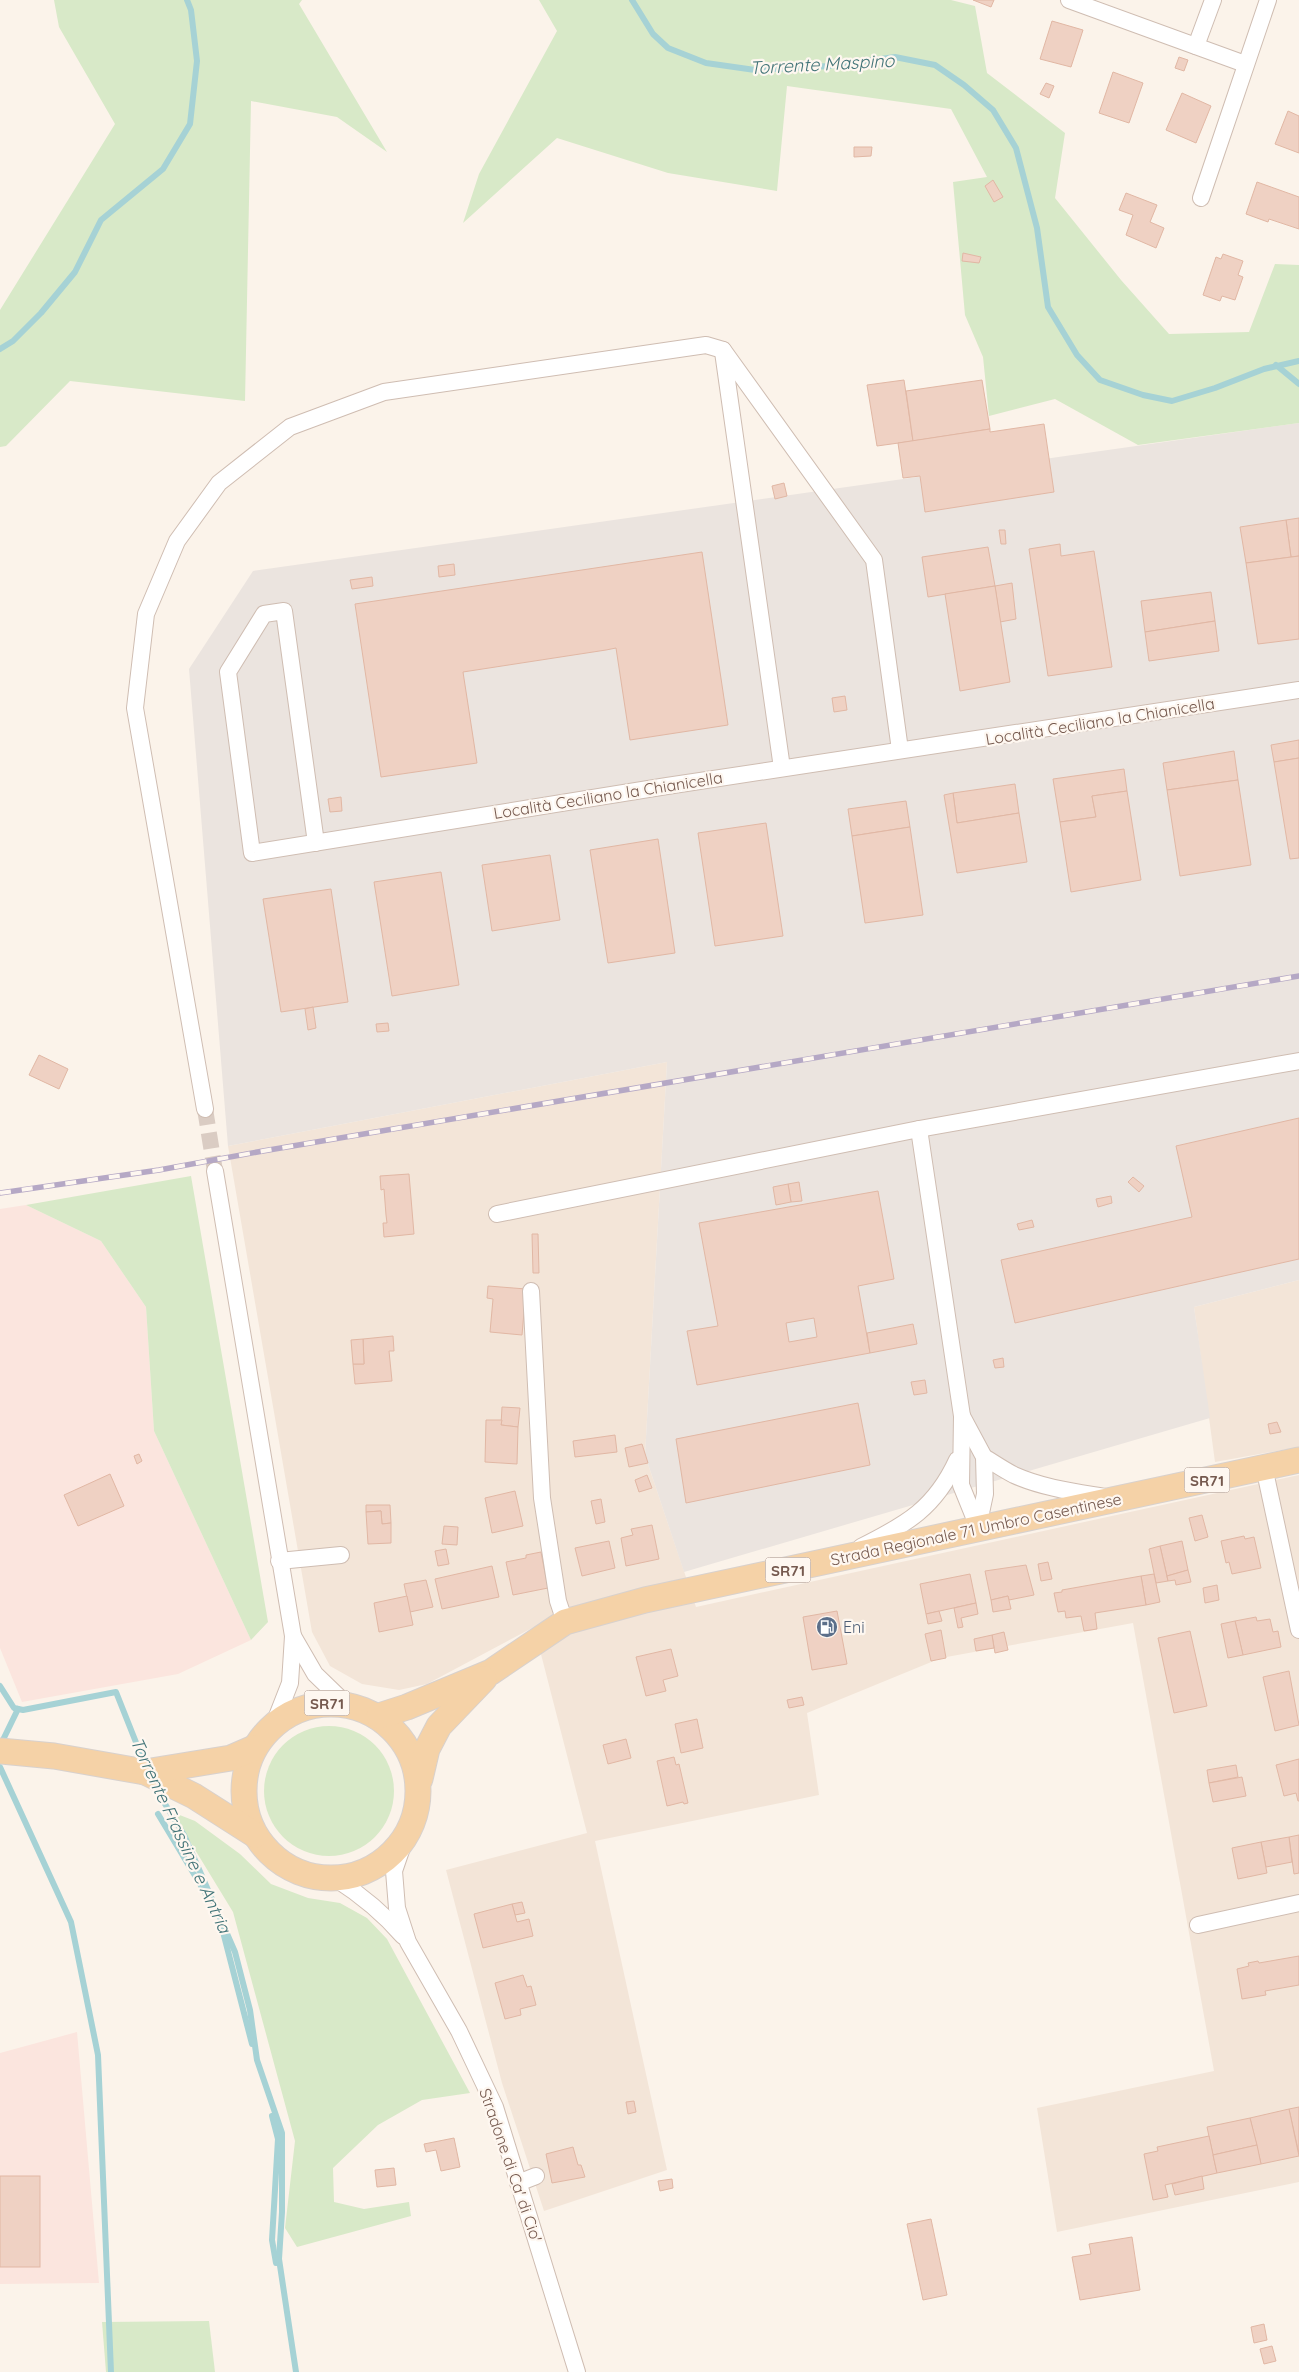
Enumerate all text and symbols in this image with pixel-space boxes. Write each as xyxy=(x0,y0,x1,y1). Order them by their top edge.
water label: Torrente Maspino xyxy=(749,49,896,79)
street label: Località Ceciliano la Chianicella xyxy=(984,693,1216,749)
street label: Località Ceciliano la Chianicella xyxy=(492,767,724,823)
road number: SR71 xyxy=(1184,1468,1230,1492)
street label: Strada Regionale 71 Umbro Casentinese xyxy=(829,1488,1123,1570)
road number: SR71 xyxy=(766,1558,810,1582)
fuel station icon: Eni xyxy=(815,1615,839,1639)
place label: Eni xyxy=(843,1617,865,1637)
road number: SR71 xyxy=(304,1690,350,1716)
water label: Torrente Frassine e Antria xyxy=(125,1733,237,1938)
street label: Stradone di Ca' di Cio' xyxy=(475,2085,547,2245)

